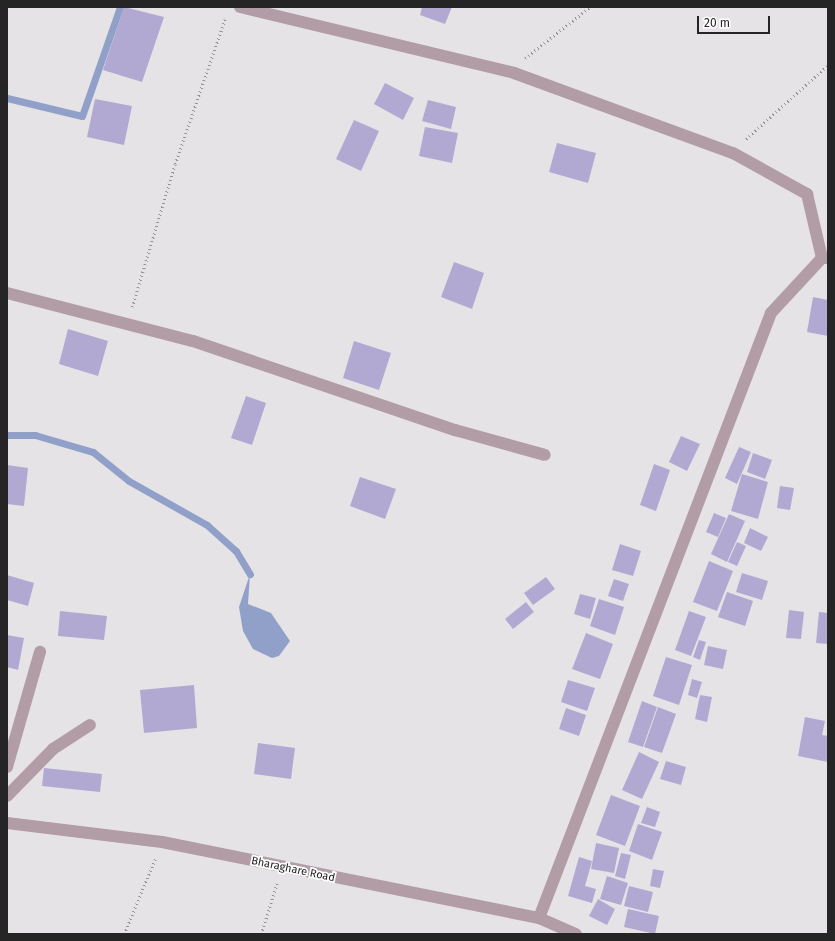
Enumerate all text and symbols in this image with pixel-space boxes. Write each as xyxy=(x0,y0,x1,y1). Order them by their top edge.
scale bar xyxy=(699,8,772,34)
text: 20 m xyxy=(704,16,730,30)
street label: Bharaghare Road xyxy=(250,855,336,885)

